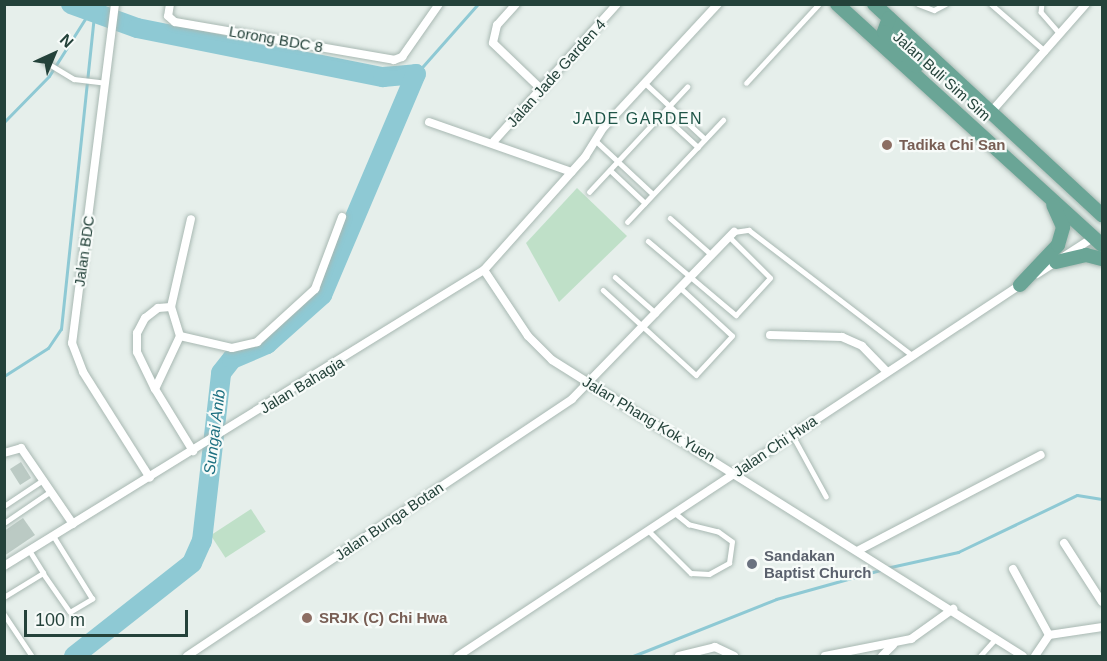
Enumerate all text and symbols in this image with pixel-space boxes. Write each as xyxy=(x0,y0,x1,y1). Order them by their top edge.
street label: Jalan Jade Garden 4 xyxy=(503,15,609,131)
street label: Lorong BDC 8 xyxy=(228,22,324,56)
north arrow xyxy=(24,24,84,84)
street label: Jalan Buli Sim Sim xyxy=(890,27,994,125)
text: N xyxy=(57,31,77,51)
district label: JADE GARDEN xyxy=(573,109,703,129)
place label: Tadika Chi San xyxy=(899,136,1005,154)
marker: Tadika Chi San xyxy=(880,138,894,152)
street label: Jalan BDC xyxy=(70,214,98,288)
street label: Jalan Bahagia xyxy=(257,353,347,417)
street label: Jalan Phang Kok Yuen xyxy=(579,372,719,466)
water label: Sungai Anib xyxy=(200,388,230,476)
street label: Jalan Chi Hwa xyxy=(730,411,820,481)
street label: Jalan Bunga Botan xyxy=(331,478,447,564)
place label: Sandakan Baptist Church xyxy=(764,546,872,581)
marker: Sandakan Baptist Church xyxy=(745,557,759,571)
scale bar xyxy=(27,598,190,636)
place label: SRJK (C) Chi Hwa xyxy=(319,609,447,627)
text: 100 m xyxy=(35,610,85,630)
marker: SRJK (C) Chi Hwa xyxy=(300,611,314,625)

